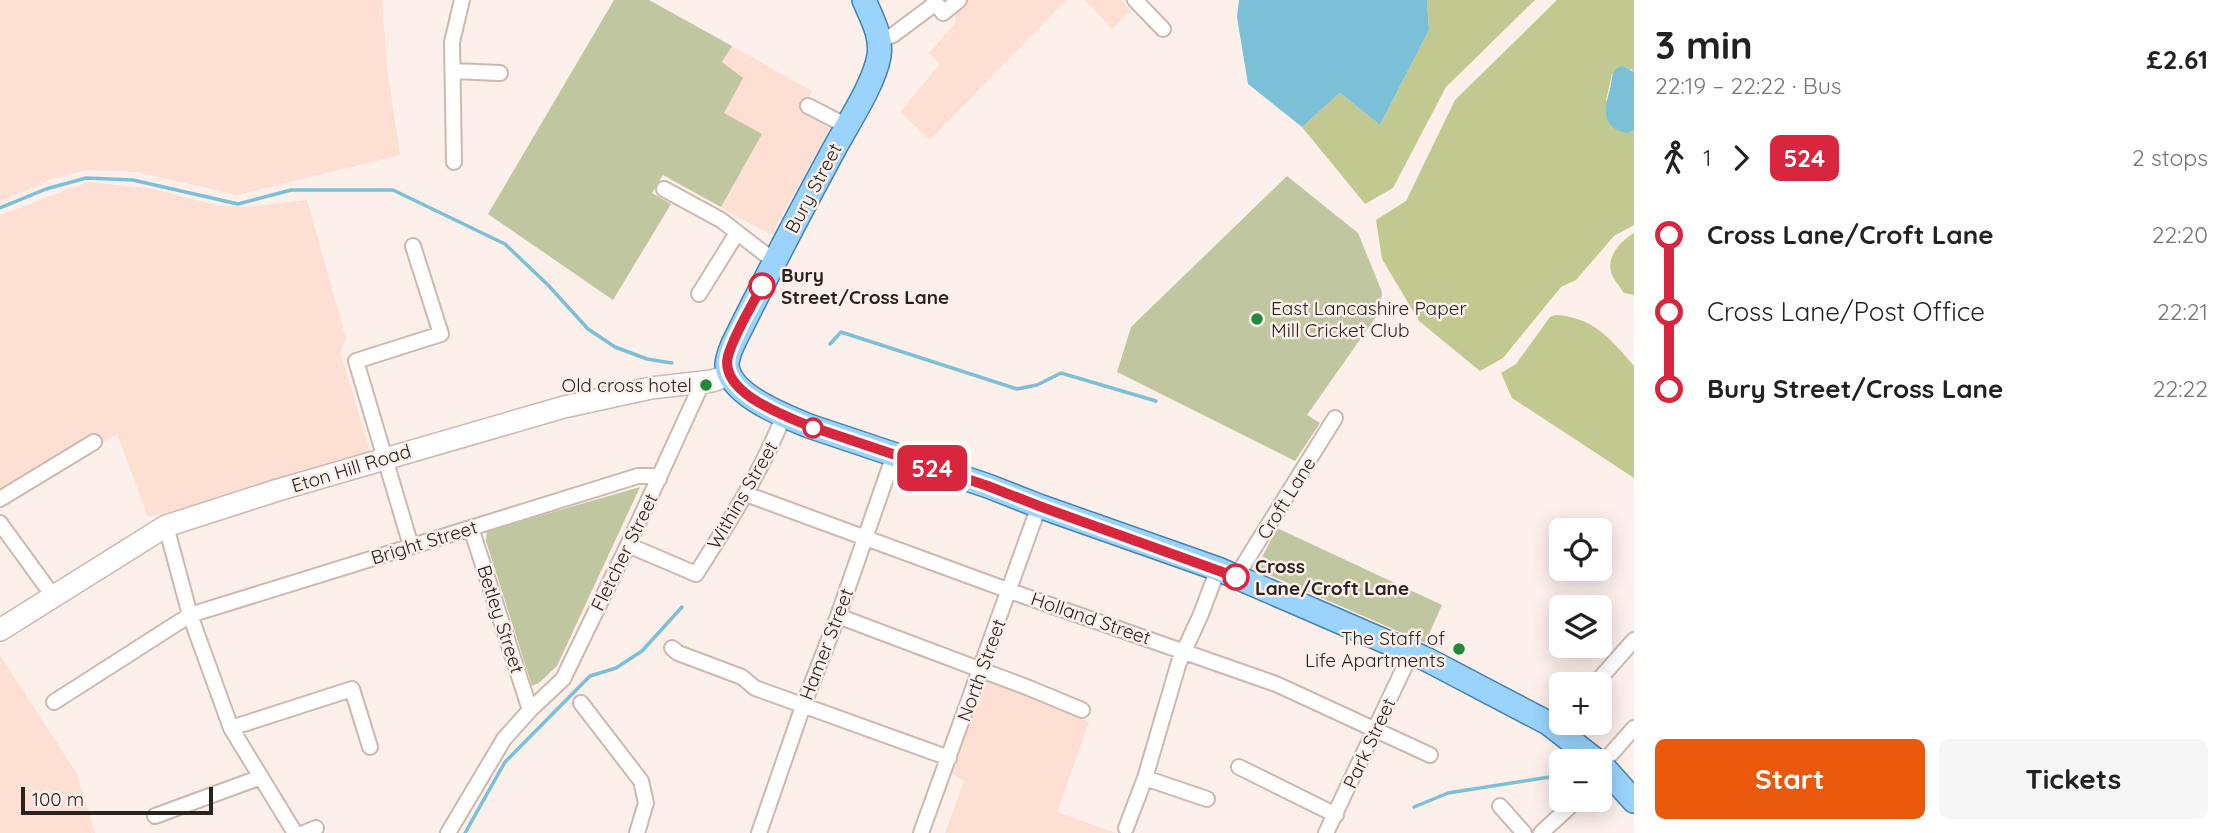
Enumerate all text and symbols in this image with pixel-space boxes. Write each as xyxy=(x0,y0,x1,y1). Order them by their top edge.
text: 3 min xyxy=(1655,21,1753,69)
text: £2.61 xyxy=(2147,43,2208,76)
text: 22:19 – 22:22 · Bus xyxy=(1655,71,1842,100)
street label: Bury Street xyxy=(779,139,847,237)
icon: walk xyxy=(1655,139,1693,177)
icon: forward xyxy=(1722,139,1760,177)
text: 1 xyxy=(1703,143,1712,172)
text: 524 xyxy=(1784,143,1825,173)
text: 2 stops xyxy=(2132,143,2208,172)
text: Cross Lane/Croft Lane xyxy=(1707,218,1994,251)
text: 22:20 xyxy=(2152,220,2208,249)
place label: Bury Street/Cross Lane xyxy=(781,263,949,309)
marker: Bury Street/Cross Lane xyxy=(749,273,775,299)
text: Cross Lane/Post Office xyxy=(1707,295,1985,328)
place label: East Lancashire Paper Mill Cricket Club xyxy=(1271,296,1467,342)
text: 22:21 xyxy=(2157,297,2208,326)
marker: East Lancashire Paper Mill Cricket Club xyxy=(1249,311,1265,327)
text: Bury Street/Cross Lane xyxy=(1707,372,2003,405)
place label: Old cross hotel xyxy=(562,373,692,397)
text: 22:22 xyxy=(2153,374,2208,403)
marker: Old cross hotel xyxy=(698,377,714,393)
unlabelled marker xyxy=(803,418,823,438)
street label: Withins Street xyxy=(701,437,783,553)
street label: Eton Hill Road xyxy=(288,438,414,498)
line badge: 524 xyxy=(892,445,972,491)
street label: Croft Lane xyxy=(1251,452,1321,544)
text: 524 xyxy=(911,453,953,483)
street label: Fletcher Street xyxy=(585,489,663,615)
street label: Bright Street xyxy=(368,514,480,570)
map controls xyxy=(1549,518,1612,812)
button: locate xyxy=(1549,518,1612,581)
place label: Cross Lane/Croft Lane xyxy=(1255,554,1409,600)
street label: Betley Street xyxy=(472,562,530,676)
marker: Cross Lane/Croft Lane xyxy=(1223,564,1249,590)
street label: Hamer Street xyxy=(794,585,858,703)
street label: Holland Street xyxy=(1028,586,1154,650)
button: layers xyxy=(1549,595,1612,658)
street label: North Street xyxy=(951,616,1011,724)
place label: The Staff of Life Apartments xyxy=(1305,626,1445,672)
marker: The Staff of Life Apartments xyxy=(1451,641,1467,657)
button: + xyxy=(1549,672,1612,735)
street label: Park Street xyxy=(1338,694,1400,792)
button: Start xyxy=(1655,739,1925,819)
button: Tickets xyxy=(1939,739,2208,819)
button: − xyxy=(1549,749,1612,812)
scale bar xyxy=(21,784,214,816)
text: 100 m xyxy=(32,787,84,811)

